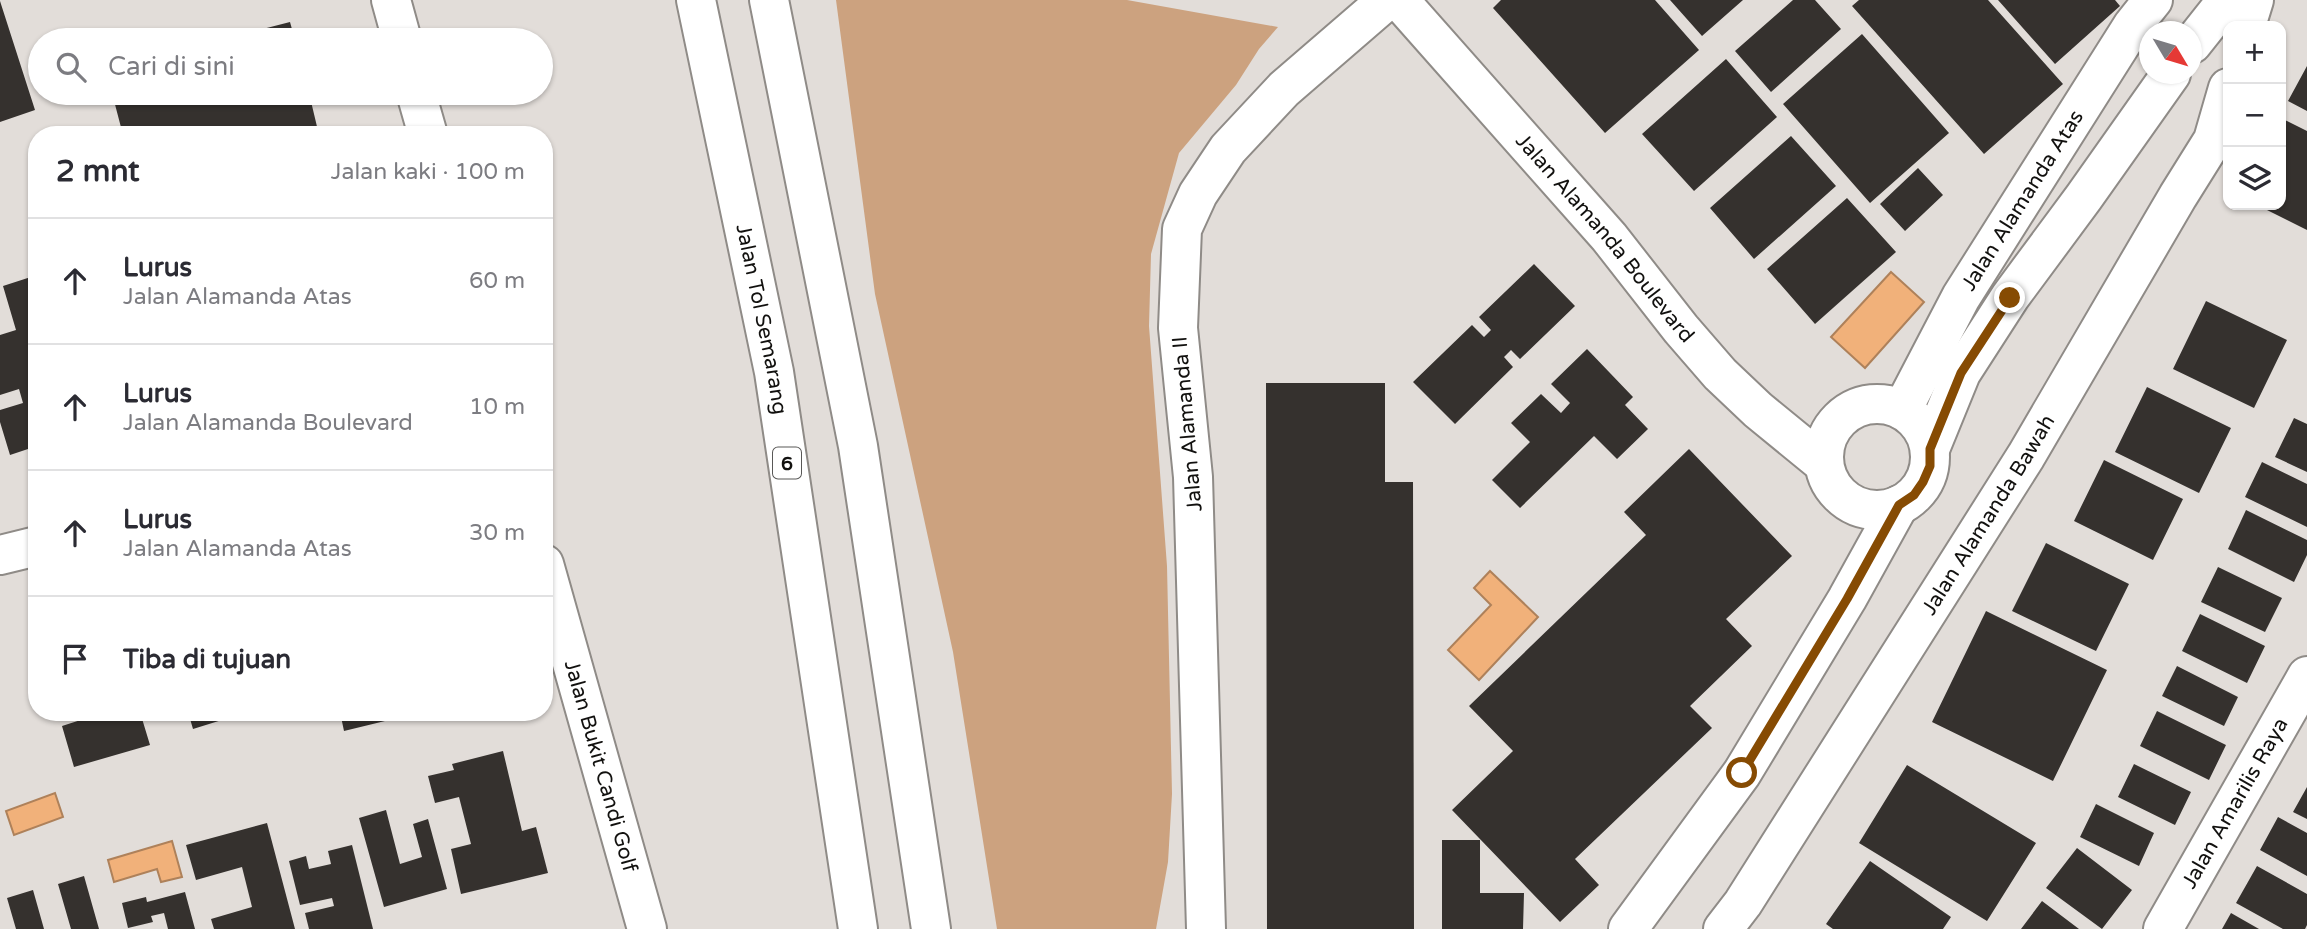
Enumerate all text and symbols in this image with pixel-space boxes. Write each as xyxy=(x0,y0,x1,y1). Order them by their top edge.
north arrow xyxy=(2139,21,2202,84)
map controls xyxy=(2223,21,2286,210)
button: + xyxy=(2223,21,2286,84)
search box xyxy=(28,28,553,105)
icon: search xyxy=(52,48,90,86)
text: Cari di sini xyxy=(108,51,235,82)
button: − xyxy=(2223,84,2286,147)
street label: Jalan Alamanda Atas xyxy=(1956,105,2089,296)
street label: Jalan Alamanda Boulevard xyxy=(1510,129,1699,348)
button: layers xyxy=(2223,147,2286,210)
text: 2 mnt xyxy=(56,153,140,190)
text: Jalan kaki · 100 m xyxy=(331,158,525,186)
street label: Jalan Tol Semarang xyxy=(730,222,792,416)
text: Lurus xyxy=(123,252,192,283)
icon: ahead xyxy=(56,262,94,300)
text: 60 m xyxy=(469,267,525,295)
route end xyxy=(1994,282,2025,313)
text: Jalan Alamanda Atas xyxy=(123,283,352,311)
street label: Jalan Alamanda II xyxy=(1167,335,1208,513)
text: Lurus xyxy=(123,378,192,409)
icon: ahead xyxy=(56,388,94,426)
text: 10 m xyxy=(469,393,525,421)
text: Jalan Alamanda Boulevard xyxy=(123,409,413,437)
street label: Jalan Alamanda Bawah xyxy=(1917,410,2060,620)
road number: 6 xyxy=(773,447,801,478)
text: Lurus xyxy=(123,504,192,535)
icon: ahead xyxy=(56,514,94,552)
text: 30 m xyxy=(469,519,525,547)
text: Jalan Alamanda Atas xyxy=(123,535,352,563)
icon: arrive xyxy=(56,640,94,678)
text: Tiba di tujuan xyxy=(123,644,291,675)
street label: Jalan Bukit Candi Golf xyxy=(559,657,642,875)
street label: Jalan Amarilis Raya xyxy=(2177,713,2294,893)
route start xyxy=(1726,757,1757,788)

